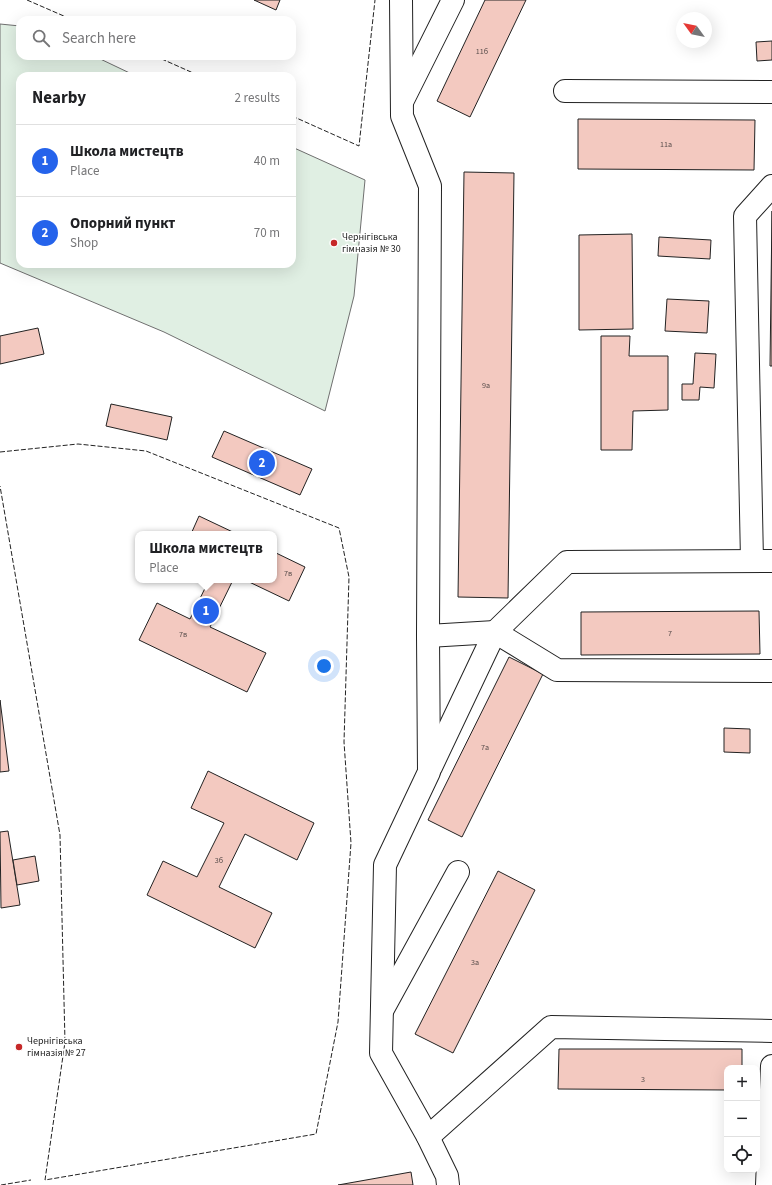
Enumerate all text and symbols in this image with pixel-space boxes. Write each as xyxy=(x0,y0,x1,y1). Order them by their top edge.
north arrow xyxy=(676,12,712,48)
search box xyxy=(16,16,296,60)
icon: search xyxy=(30,27,52,49)
text: Search here xyxy=(62,28,136,49)
house number: 11б xyxy=(476,46,488,57)
text: Nearby xyxy=(32,86,86,110)
text: 2 results xyxy=(235,89,280,107)
house number: 11а xyxy=(660,139,672,150)
text: Школа мистецтв xyxy=(70,141,184,162)
text: 1 xyxy=(42,152,48,170)
text: 40 m xyxy=(254,152,280,170)
text: Place xyxy=(70,162,99,180)
text: Опорний пункт xyxy=(70,213,175,234)
text: 2 xyxy=(42,224,48,242)
text: 70 m xyxy=(254,224,280,242)
place label: Чернігівська гімназія № 30 xyxy=(342,230,401,256)
text: Shop xyxy=(70,234,98,252)
marker: Чернігівська гімназія № 30 xyxy=(329,238,339,248)
house number: 9а xyxy=(482,380,490,391)
pin: 2 xyxy=(249,448,275,478)
popup xyxy=(135,531,277,583)
text: Школа мистецтв xyxy=(149,538,263,559)
text: Place xyxy=(149,559,178,577)
house number: 7в xyxy=(284,568,292,579)
pin: 1 xyxy=(193,596,219,626)
house number: 7 xyxy=(668,628,672,639)
house number: 7в xyxy=(179,629,187,640)
your location xyxy=(314,656,334,676)
house number: 7а xyxy=(481,742,489,753)
house number: 3б xyxy=(215,855,223,866)
house number: 3а xyxy=(471,957,479,968)
place label: Чернігівська гімназія № 27 xyxy=(27,1034,86,1060)
marker: Чернігівська гімназія № 27 xyxy=(14,1042,24,1052)
map controls xyxy=(724,1065,760,1173)
button: + xyxy=(724,1065,760,1101)
house number: 3 xyxy=(641,1074,645,1085)
button: − xyxy=(724,1101,760,1137)
button: locate xyxy=(724,1137,760,1173)

